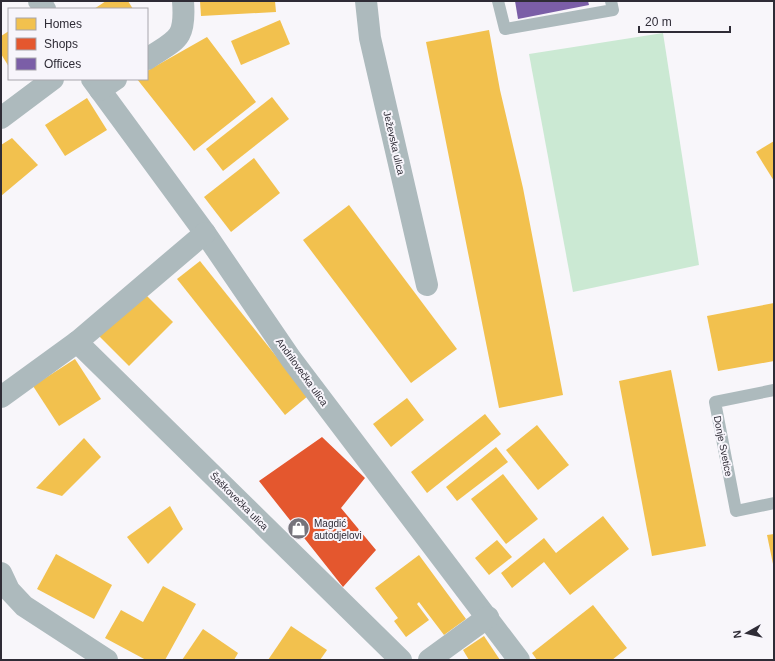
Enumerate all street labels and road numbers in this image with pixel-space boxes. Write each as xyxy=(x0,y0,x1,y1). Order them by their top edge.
street label: Ježevska ulica xyxy=(381,110,407,176)
street label: Andrilovečka ulica xyxy=(274,336,330,408)
street label: Donje Svetice xyxy=(712,415,734,478)
street label: Šaškovečka ulica xyxy=(208,469,271,533)

